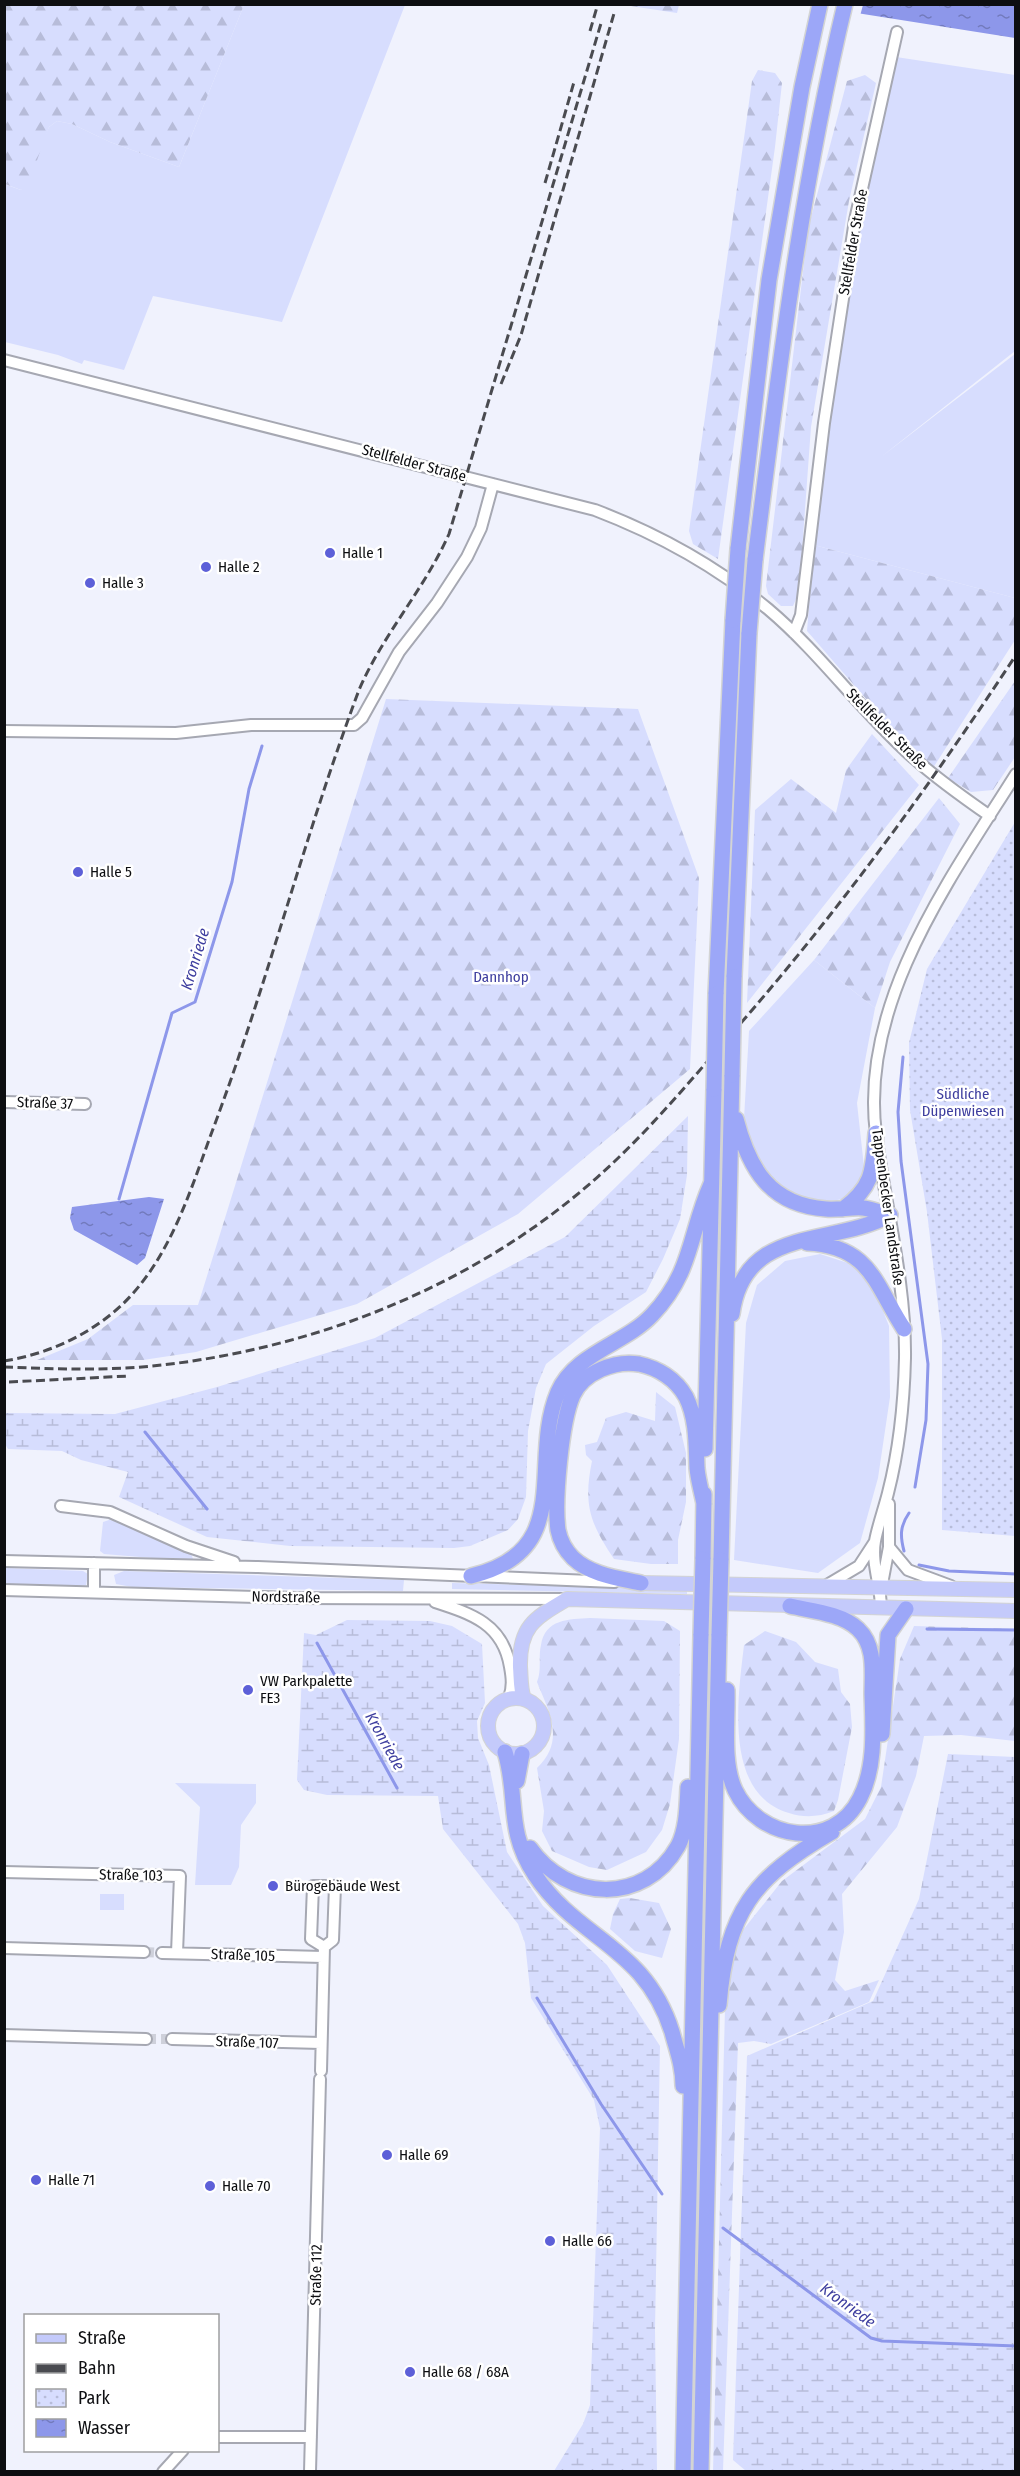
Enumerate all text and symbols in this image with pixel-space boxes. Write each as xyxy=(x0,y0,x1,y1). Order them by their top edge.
street label: Stellfelder Straße xyxy=(835,188,871,296)
street label: Stellfelder Straße xyxy=(360,440,468,486)
place label: Halle 1 xyxy=(342,544,383,562)
marker: Halle 1 xyxy=(323,546,337,560)
place label: Halle 2 xyxy=(218,558,260,576)
marker: Halle 2 xyxy=(199,560,213,574)
place label: Halle 3 xyxy=(102,574,144,592)
marker: Halle 3 xyxy=(83,576,97,590)
street label: Stellfelder Straße xyxy=(843,685,931,773)
place label: Halle 5 xyxy=(90,863,132,881)
marker: Halle 5 xyxy=(71,865,85,879)
water label: Kronriede xyxy=(177,925,213,992)
park label: Dannhop xyxy=(473,968,529,986)
park label: Südliche Düpenwiesen xyxy=(922,1085,1004,1120)
street label: Straße 37 xyxy=(17,1093,73,1113)
street label: Tappenbecker Landstraße xyxy=(868,1127,908,1287)
street label: Nordstraße xyxy=(251,1587,321,1607)
place label: VW Parkpalette FE3 xyxy=(260,1672,352,1707)
marker: VW Parkpalette FE3 xyxy=(241,1683,255,1697)
water label: Kronriede xyxy=(361,1709,409,1774)
street label: Straße 103 xyxy=(99,1865,163,1885)
place label: Bürogebäude West xyxy=(285,1877,400,1895)
marker: Bürogebäude West xyxy=(266,1879,280,1893)
street label: Straße 105 xyxy=(211,1945,275,1965)
street label: Straße 107 xyxy=(215,2032,279,2052)
place label: Halle 69 xyxy=(399,2146,449,2164)
marker: Halle 69 xyxy=(380,2148,394,2162)
place label: Halle 71 xyxy=(48,2171,95,2189)
marker: Halle 71 xyxy=(29,2173,43,2187)
place label: Halle 70 xyxy=(222,2177,271,2195)
marker: Halle 70 xyxy=(203,2179,217,2193)
place label: Halle 66 xyxy=(562,2232,612,2250)
marker: Halle 66 xyxy=(543,2234,557,2248)
street label: Straße 112 xyxy=(306,2244,326,2306)
water label: Kronriede xyxy=(817,2279,880,2332)
legend xyxy=(24,2314,219,2452)
text: Straße xyxy=(78,2327,126,2349)
text: Bahn xyxy=(78,2357,116,2379)
place label: Halle 68 / 68A xyxy=(422,2363,509,2381)
marker: Halle 68 / 68A xyxy=(403,2365,417,2379)
text: Park xyxy=(78,2387,111,2409)
text: Wasser xyxy=(78,2417,131,2439)

